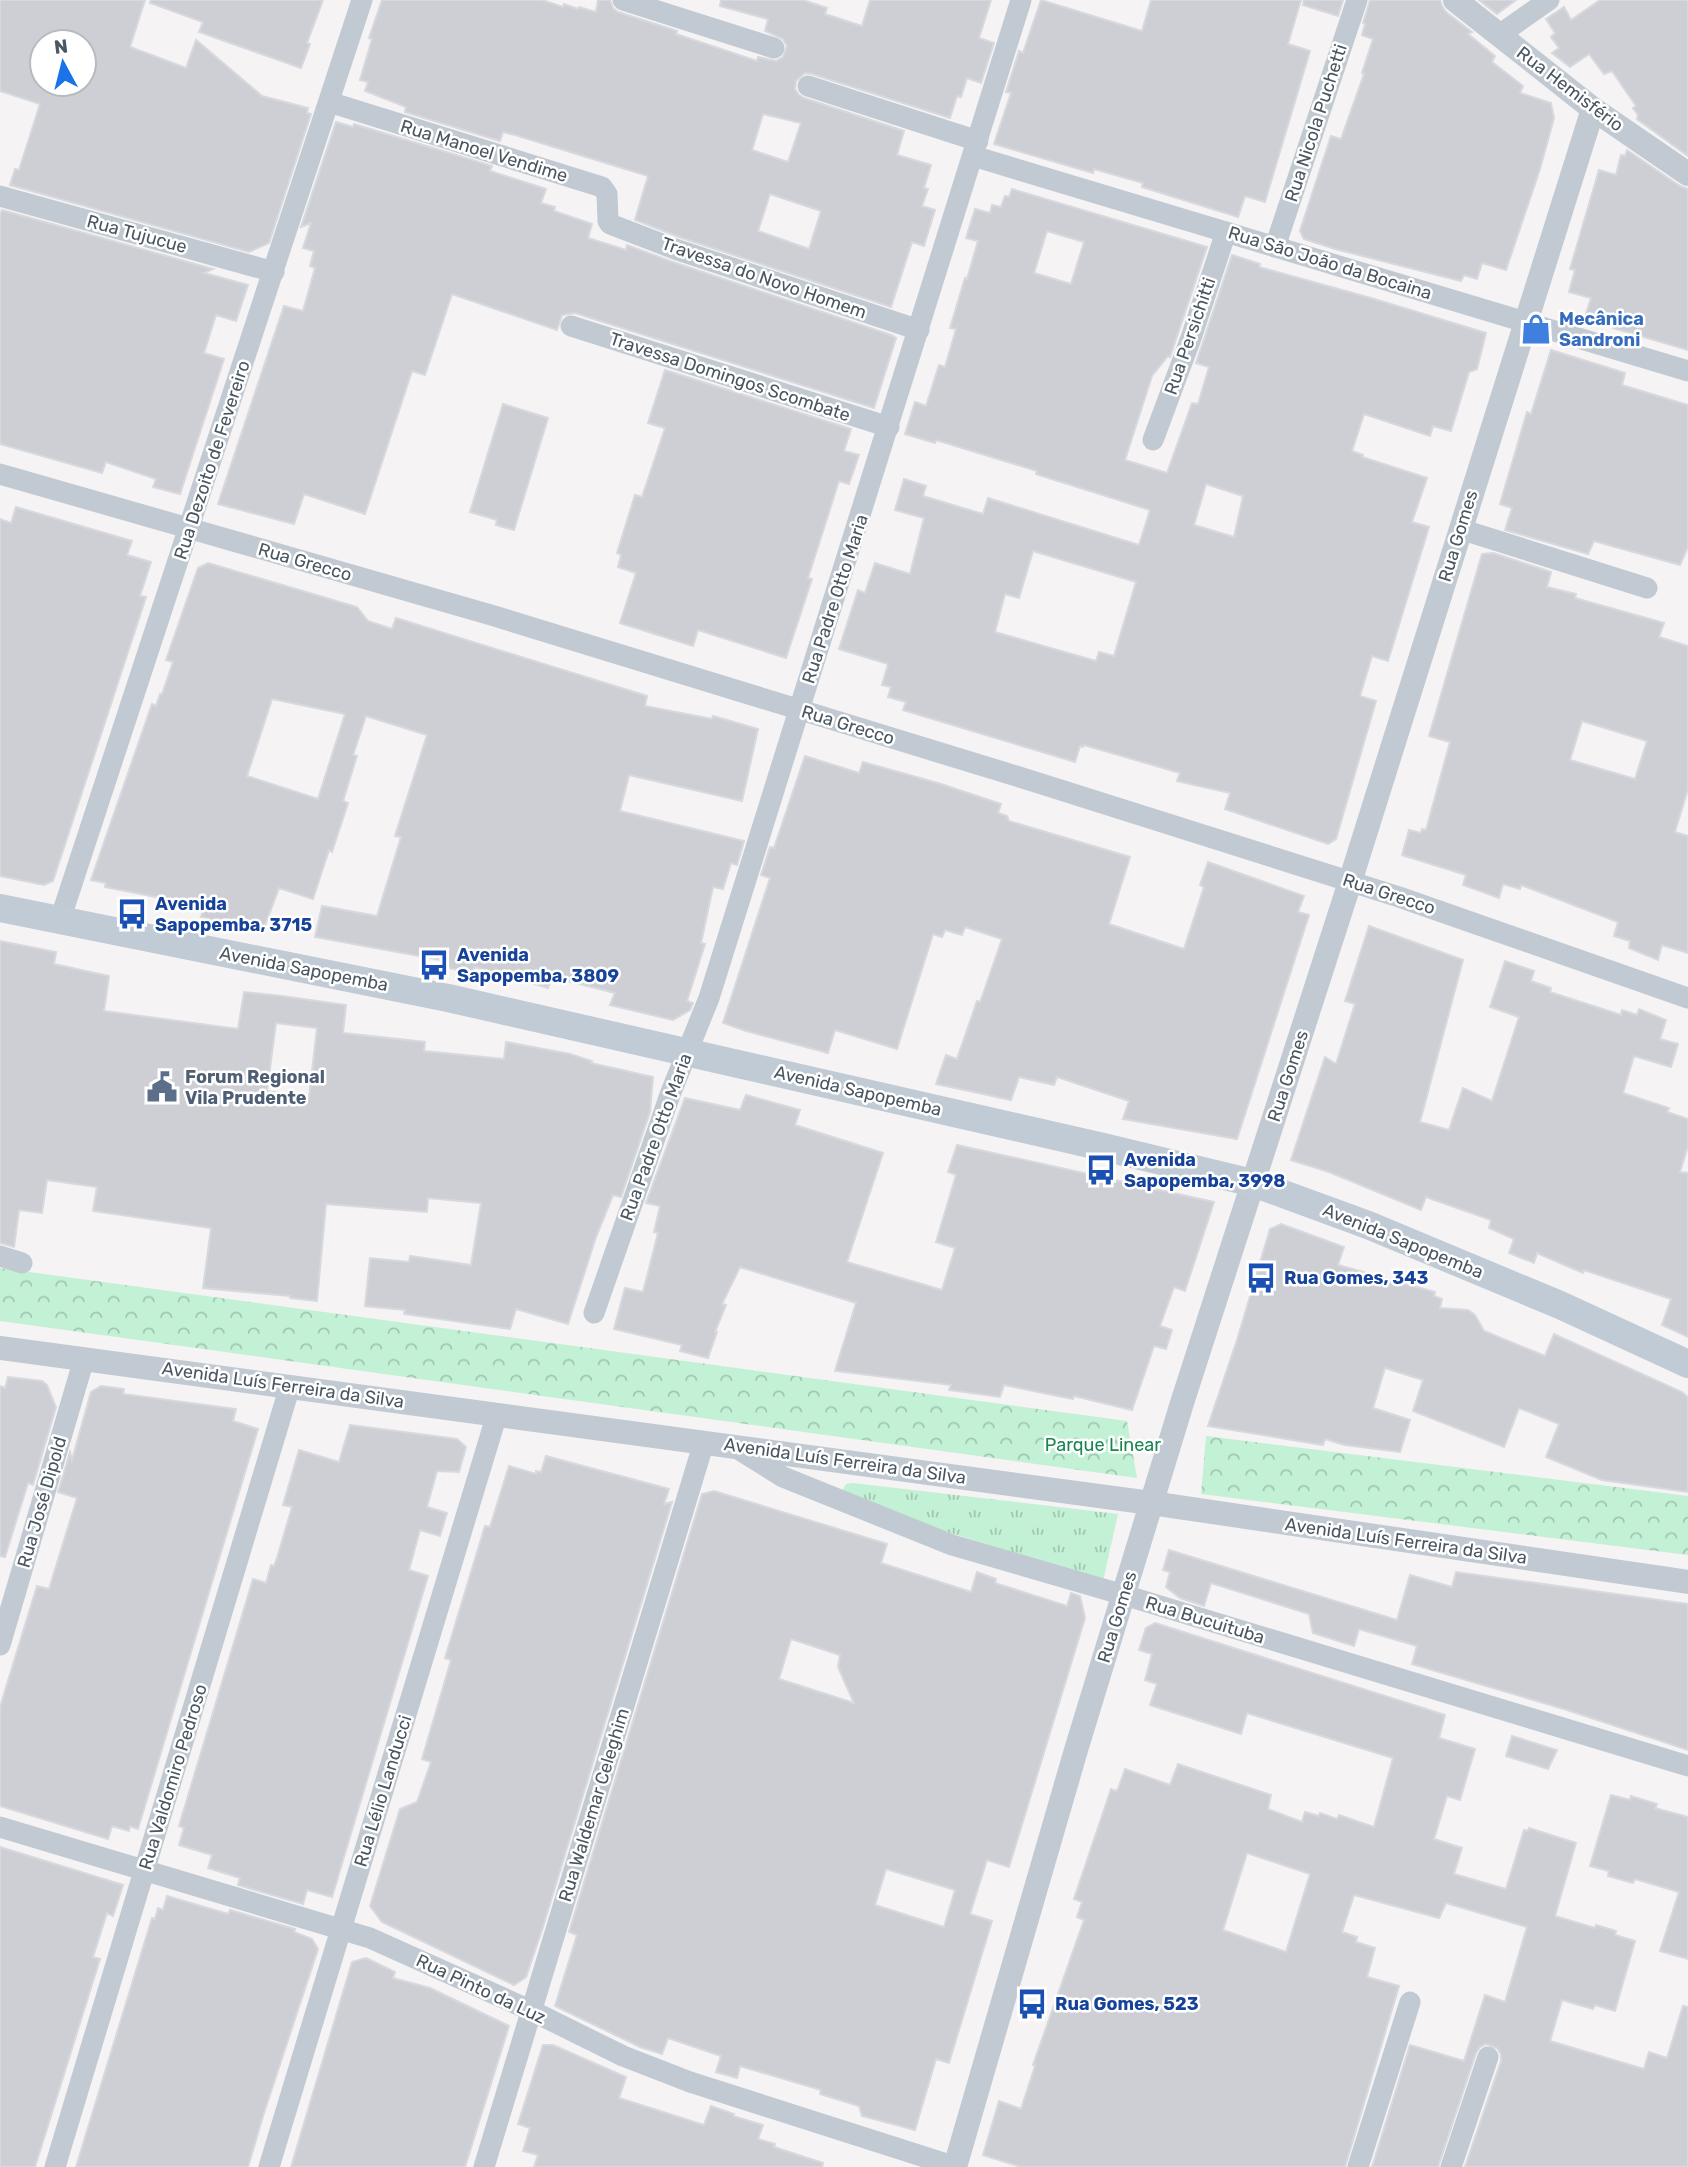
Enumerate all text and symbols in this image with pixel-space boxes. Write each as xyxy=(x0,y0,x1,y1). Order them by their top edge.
north arrow xyxy=(28,28,98,98)
text: N xyxy=(53,34,69,59)
street label: Rua Nicola Puchetti xyxy=(1280,41,1352,205)
street label: Rua Hemisfério xyxy=(1512,42,1628,136)
street label: Rua Manoel Vendime xyxy=(398,115,570,187)
street label: Rua Tujucue xyxy=(85,210,189,258)
street label: Rua São João da Bocaina xyxy=(1226,222,1434,304)
street label: Travessa do Novo Homem xyxy=(659,233,869,323)
street label: Rua Persichitti xyxy=(1160,274,1220,398)
place label: Mecânica Sandroni xyxy=(1559,308,1644,351)
shop icon: Mecânica Sandroni xyxy=(1519,312,1553,346)
street label: Travessa Domingos Scombate xyxy=(607,328,853,426)
street label: Rua Dezoito de Fevereiro xyxy=(169,358,255,562)
street label: Rua Gomes xyxy=(1434,487,1482,585)
street label: Rua Padre Otto Maria xyxy=(797,512,873,686)
street label: Rua Grecco xyxy=(256,538,354,586)
street label: Rua Grecco xyxy=(799,700,897,750)
street label: Rua Grecco xyxy=(1340,869,1438,919)
place label: Avenida Sapopemba, 3715 xyxy=(155,893,312,936)
bus stop icon: Avenida Sapopemba, 3715 xyxy=(115,897,149,931)
street label: Avenida Sapopemba xyxy=(218,942,390,996)
place label: Avenida Sapopemba, 3809 xyxy=(457,944,619,987)
bus stop icon: Avenida Sapopemba, 3809 xyxy=(417,948,451,982)
street label: Rua Gomes xyxy=(1263,1028,1313,1124)
street label: Rua Padre Otto Maria xyxy=(615,1050,697,1224)
street label: Avenida Sapopemba xyxy=(772,1061,944,1121)
place label: Forum Regional Vila Prudente xyxy=(185,1066,325,1109)
public building icon: Forum Regional Vila Prudente xyxy=(145,1070,179,1104)
place label: Avenida Sapopemba, 3998 xyxy=(1124,1149,1285,1192)
bus stop icon: Avenida Sapopemba, 3998 xyxy=(1084,1153,1118,1187)
street label: Avenida Sapopemba xyxy=(1320,1199,1486,1283)
bus stop icon: Rua Gomes, 343 xyxy=(1244,1261,1278,1295)
place label: Rua Gomes, 343 xyxy=(1284,1267,1429,1289)
street label: Avenida Luís Ferreira da Silva xyxy=(161,1357,405,1413)
street label: Avenida Luís Ferreira da Silva xyxy=(723,1433,967,1489)
street label: Rua José Dipold xyxy=(13,1434,71,1570)
park label: Parque Linear xyxy=(1045,1434,1161,1456)
street label: Avenida Luís Ferreira da Silva xyxy=(1284,1513,1528,1569)
street label: Rua Gomes xyxy=(1093,1568,1141,1666)
street label: Rua Bucuituba xyxy=(1143,1591,1267,1649)
street label: Rua Valdomiro Pedroso xyxy=(134,1681,212,1873)
street label: Rua Waldemar Celeghim xyxy=(554,1706,634,1904)
street label: Rua Lélio Landucci xyxy=(349,1713,417,1869)
street label: Rua Pinto da Luz xyxy=(413,1949,549,2029)
bus stop icon: Rua Gomes, 523 xyxy=(1015,1987,1049,2021)
place label: Rua Gomes, 523 xyxy=(1055,1993,1199,2015)

